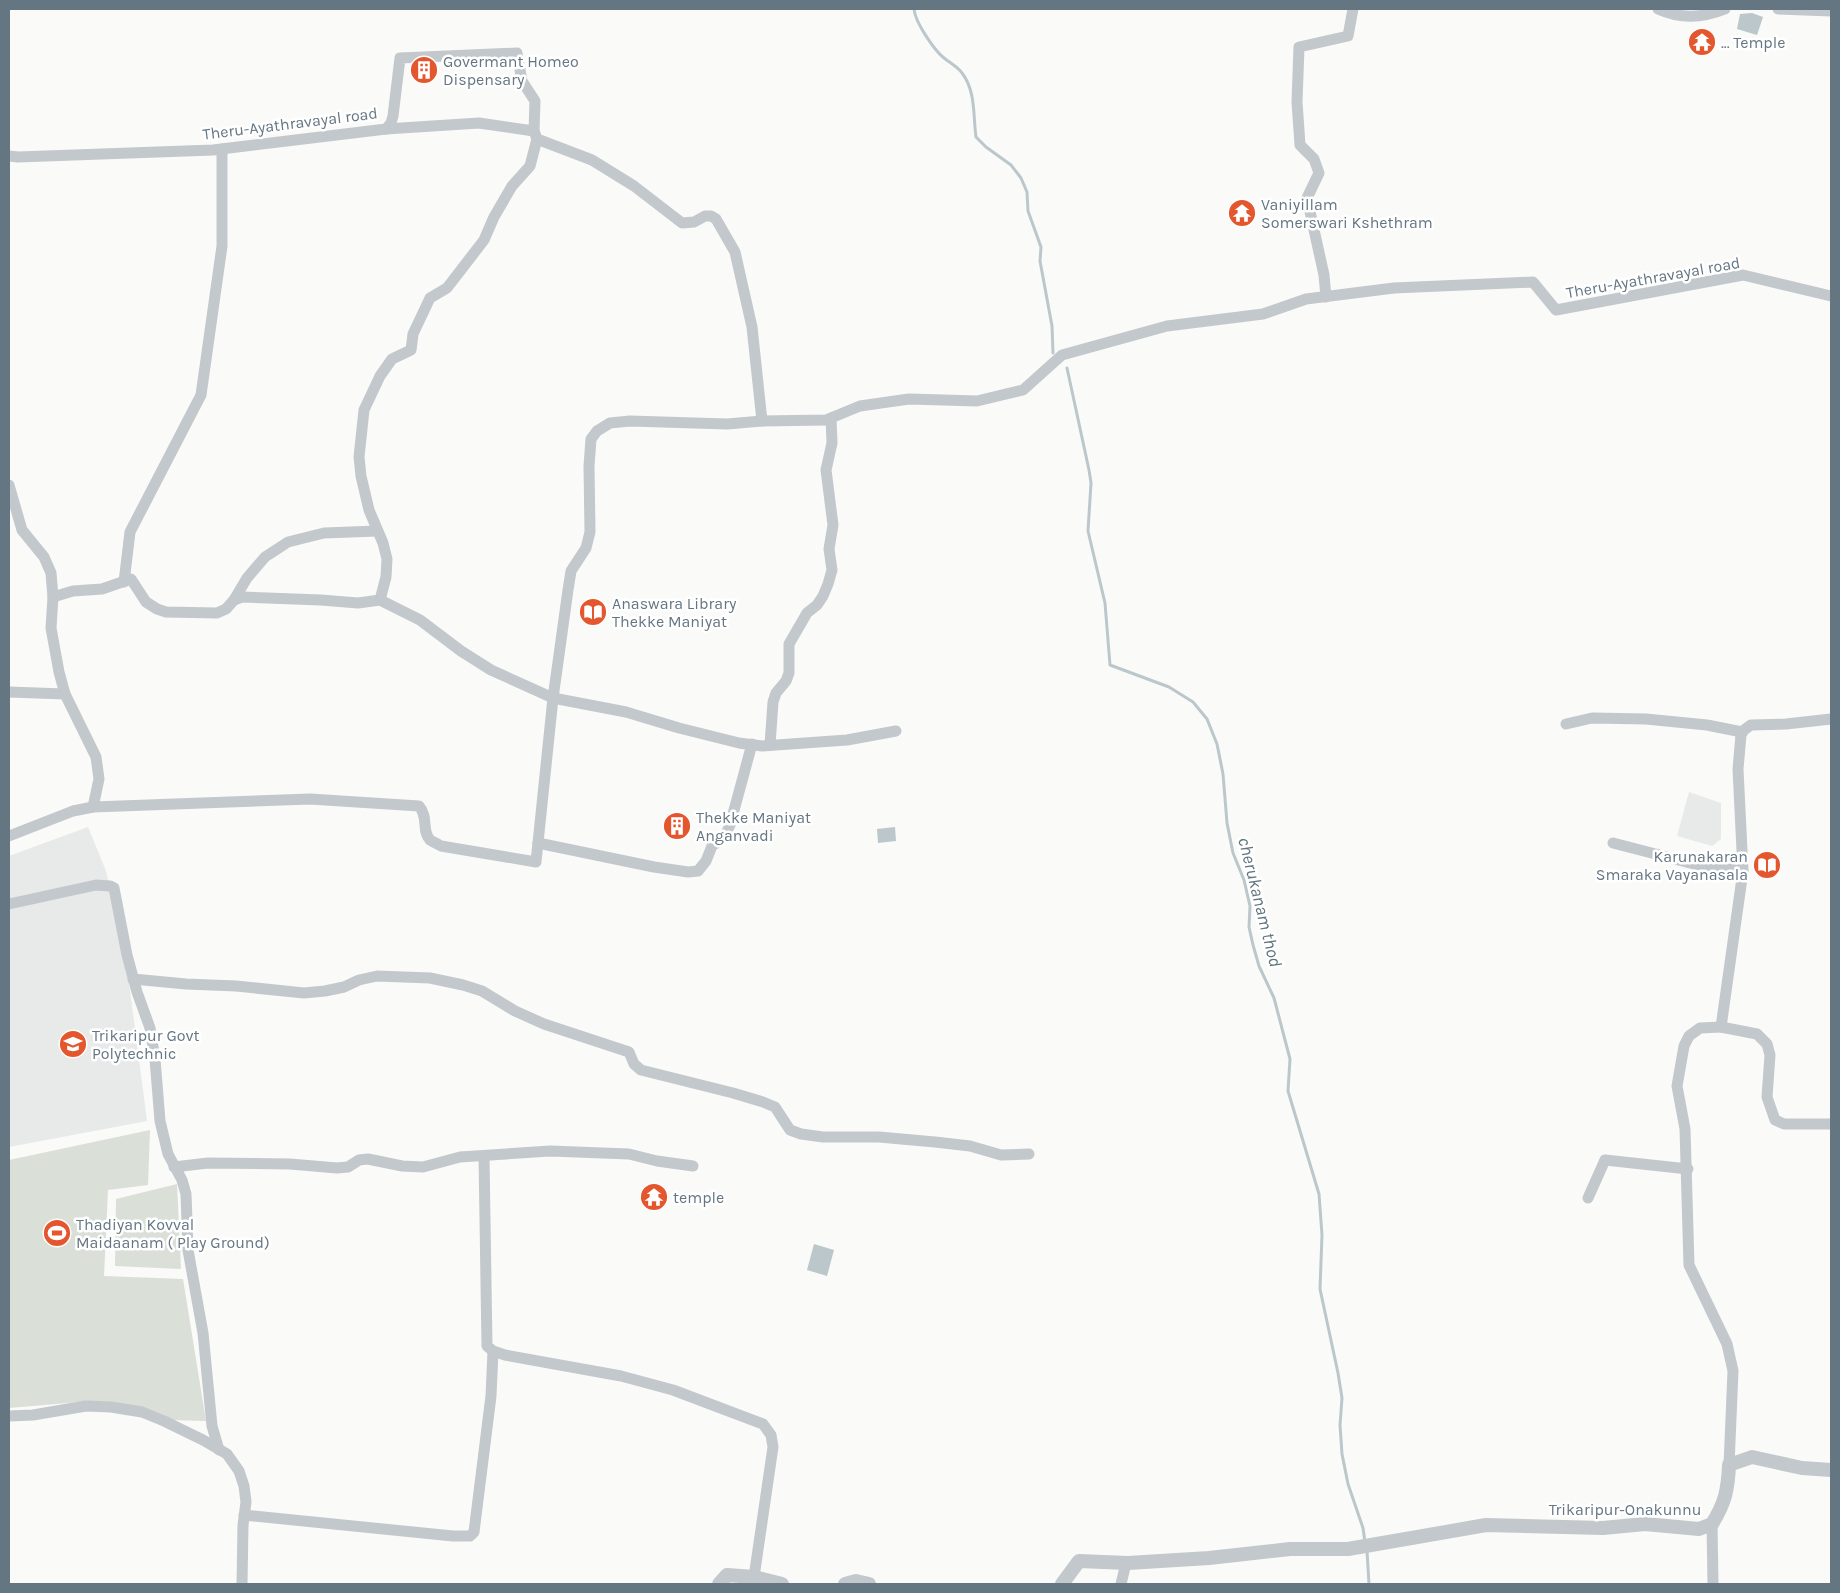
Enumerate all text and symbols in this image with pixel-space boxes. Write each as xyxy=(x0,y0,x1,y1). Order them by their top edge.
temple icon: ... Temple xyxy=(1687,27,1717,57)
place label: ... Temple xyxy=(1721,33,1785,52)
place label: Govermant Homeo Dispensary xyxy=(443,52,579,89)
building icon: Govermant Homeo Dispensary xyxy=(409,55,439,85)
street label: Theru-Ayathravayal road xyxy=(201,103,379,144)
place label: Vaniyillam Somerswari Kshethram xyxy=(1261,195,1433,232)
temple icon: Vaniyillam Somerswari Kshethram xyxy=(1227,198,1257,228)
street label: Theru-Ayathravayal road xyxy=(1565,253,1742,302)
place label: Anaswara Library Thekke Maniyat xyxy=(612,594,737,631)
library icon: Anaswara Library Thekke Maniyat xyxy=(578,597,608,627)
place label: Thekke Maniyat Anganvadi xyxy=(696,808,811,845)
building icon: Thekke Maniyat Anganvadi xyxy=(662,811,692,841)
water label: cherukanam thod xyxy=(1233,835,1287,969)
place label: Karunakaran Smaraka Vayanasala xyxy=(1596,847,1748,884)
library icon: Karunakaran Smaraka Vayanasala xyxy=(1752,850,1782,880)
place label: Trikaripur Govt Polytechnic xyxy=(92,1026,200,1063)
school or university icon: Trikaripur Govt Polytechnic xyxy=(58,1029,88,1059)
temple icon: temple xyxy=(639,1182,669,1212)
place label: temple xyxy=(673,1188,724,1207)
place label: Thadiyan Kovval Maidaanam ( Play Ground) xyxy=(76,1215,270,1252)
sports icon: Thadiyan Kovval Maidaanam ( Play Ground) xyxy=(42,1218,72,1248)
street label: Trikaripur-Onakunnu xyxy=(1549,1500,1701,1519)

